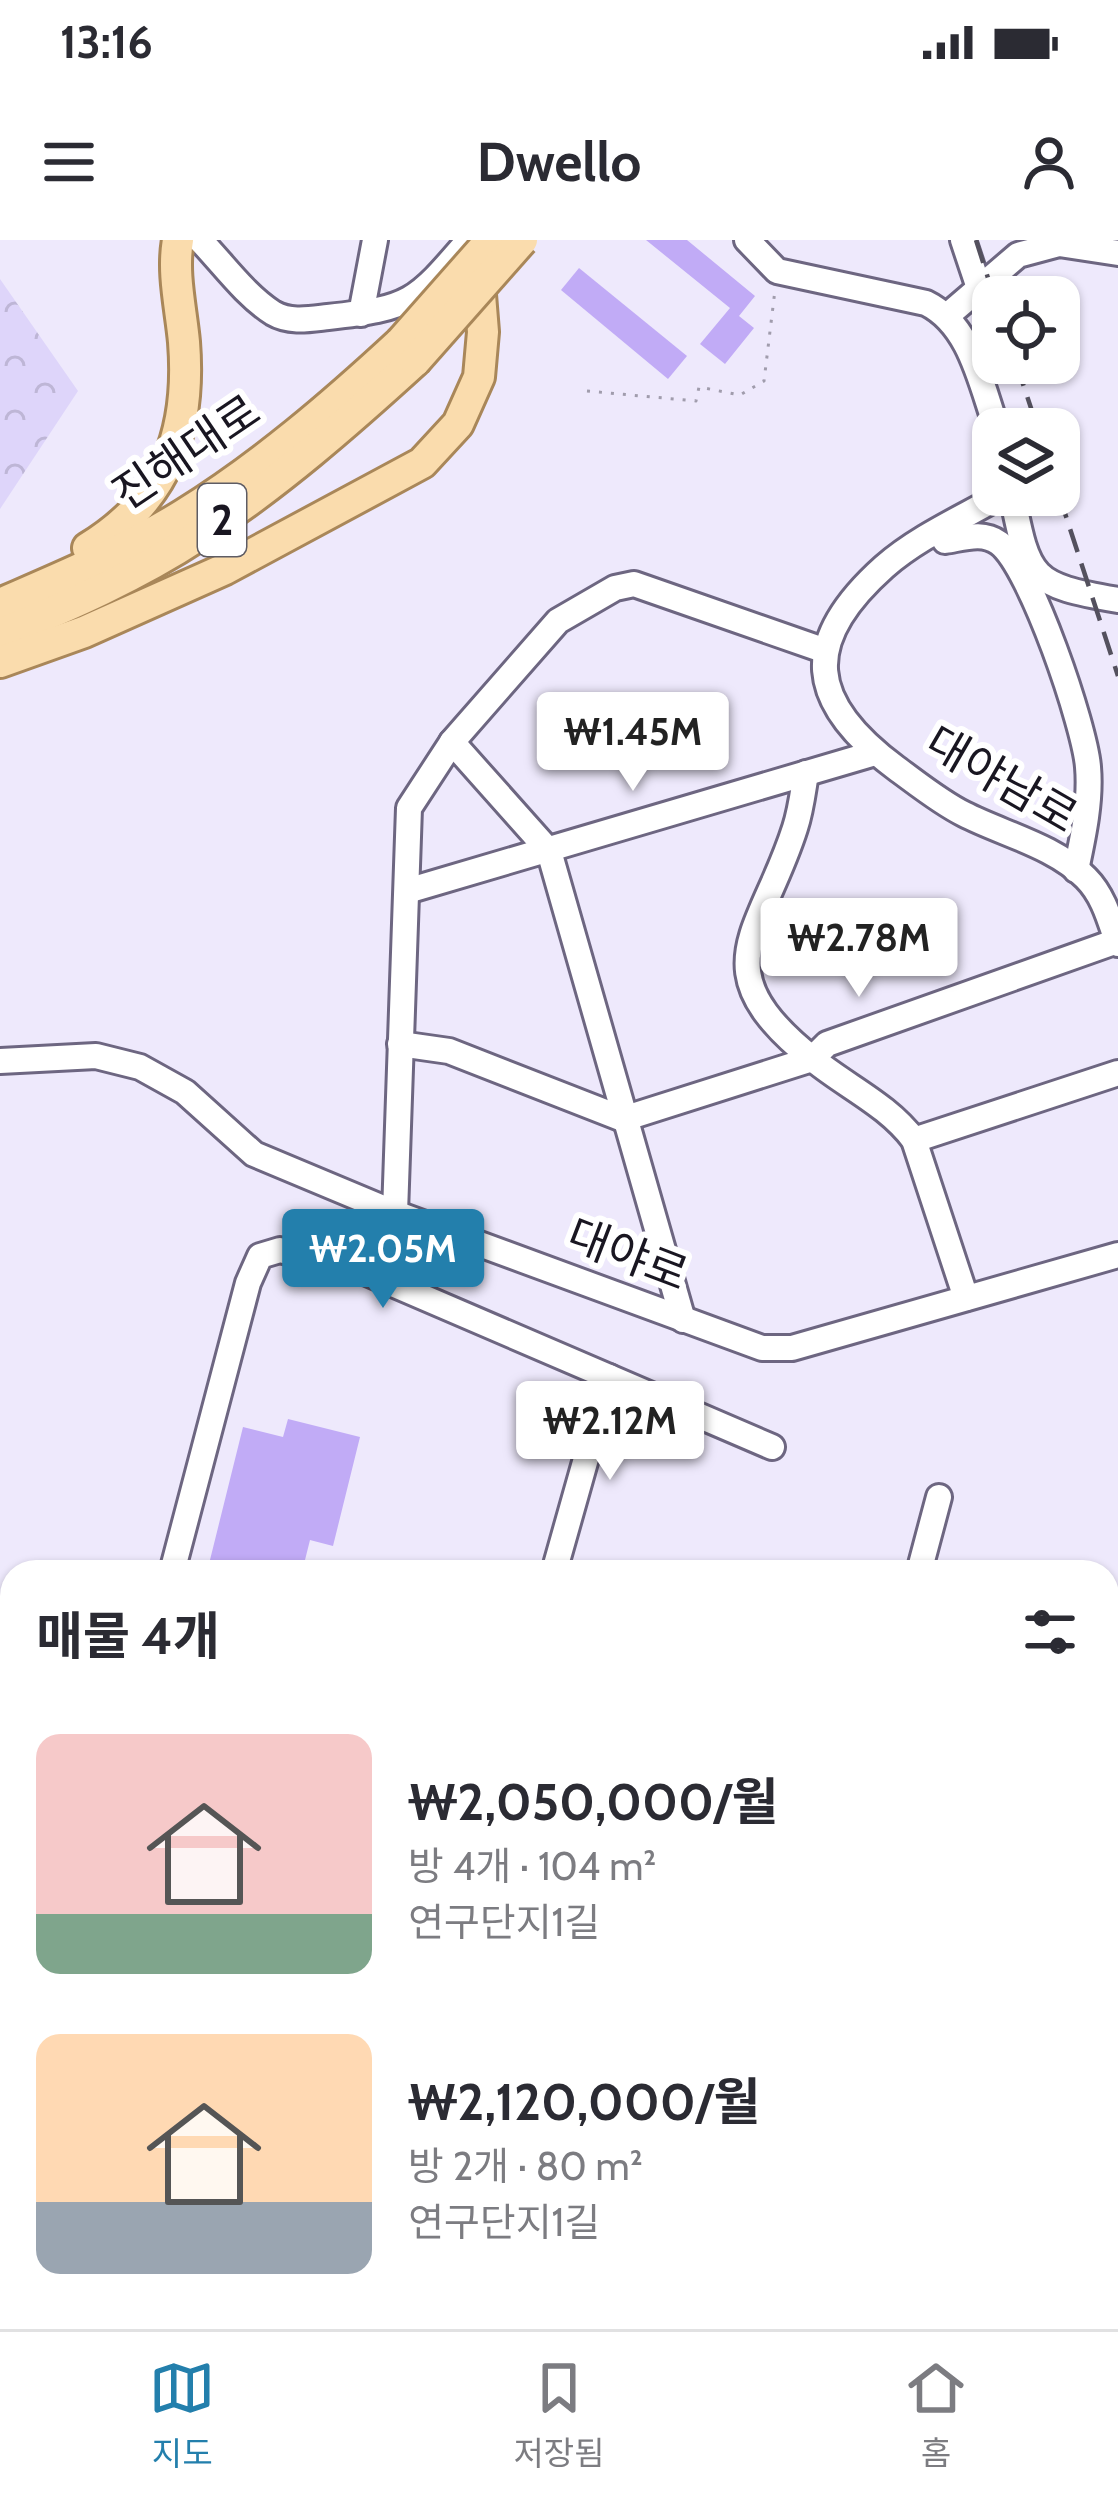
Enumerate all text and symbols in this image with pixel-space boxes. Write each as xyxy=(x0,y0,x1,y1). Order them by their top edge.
text: 13:16 xyxy=(60,15,153,69)
icon: menu xyxy=(36,129,102,195)
text: Dwello xyxy=(477,129,641,195)
icon: person xyxy=(1016,129,1082,195)
map controls xyxy=(972,276,1080,516)
button: locate xyxy=(972,276,1080,384)
street label: 진해대로 xyxy=(102,383,270,521)
button: layers xyxy=(972,408,1080,516)
road number: 2 xyxy=(198,484,246,556)
pin: ₩1.45M xyxy=(535,692,731,794)
text: ₩1.45M xyxy=(564,707,702,755)
street label: 대야남로 xyxy=(917,714,1087,844)
pin: ₩2.78M xyxy=(761,898,957,1000)
text: ₩2.78M xyxy=(788,913,930,961)
street label: 대야로 xyxy=(560,1207,696,1301)
pin: ₩2.05M xyxy=(285,1209,481,1311)
text: ₩2.05M xyxy=(309,1224,457,1272)
pin: ₩2.12M xyxy=(512,1381,708,1483)
text: ₩2.12M xyxy=(543,1396,677,1444)
icon: filters xyxy=(1017,1599,1083,1665)
text: 매물 4개 xyxy=(36,1605,220,1667)
text: ₩2,050,000/월 xyxy=(408,1771,778,1833)
icon: home xyxy=(132,1782,276,1926)
text: 방 4개 · 104 m² xyxy=(408,1842,656,1890)
text: 연구단지1길 xyxy=(408,1898,600,1946)
text: ₩2,120,000/월 xyxy=(408,2071,760,2133)
icon: home xyxy=(132,2082,276,2226)
text: 방 2개 · 80 m² xyxy=(408,2142,643,2190)
text: 연구단지1길 xyxy=(408,2198,600,2246)
tab: 지도 xyxy=(149,2355,215,2475)
tab: 저장됨 xyxy=(513,2355,605,2475)
tab: 홈 xyxy=(903,2355,969,2475)

